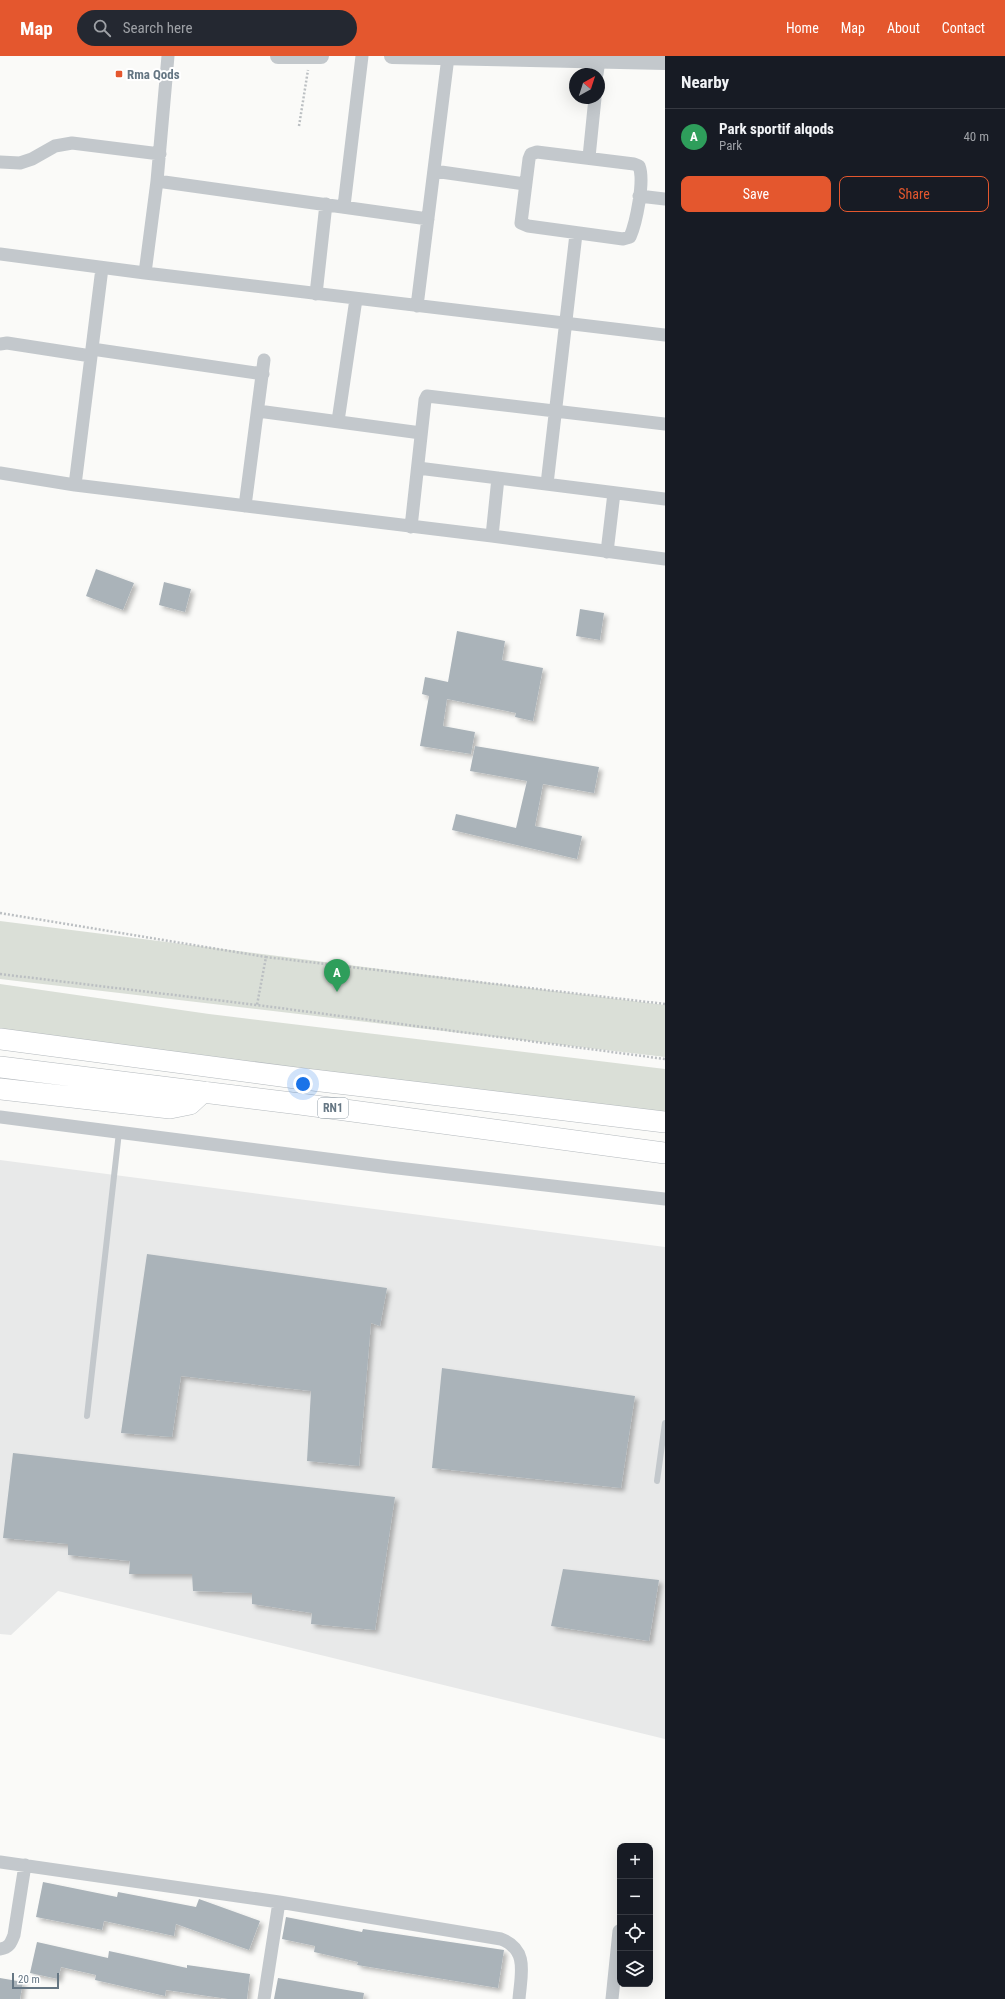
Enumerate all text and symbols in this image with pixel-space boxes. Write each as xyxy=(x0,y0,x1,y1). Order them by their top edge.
search box xyxy=(77,10,357,46)
text: Map xyxy=(20,17,53,40)
icon: search xyxy=(91,17,113,39)
text: Search here xyxy=(123,19,193,37)
text: Home xyxy=(786,20,819,36)
text: Map xyxy=(841,20,865,36)
text: About xyxy=(887,20,920,36)
text: Contact xyxy=(942,20,985,36)
place label: Rma Qods xyxy=(127,67,180,82)
north arrow xyxy=(569,68,605,104)
marker: Rma Qods xyxy=(114,69,124,79)
text: Nearby xyxy=(681,72,729,92)
text: Park sportif alqods xyxy=(719,120,834,138)
text: A xyxy=(690,129,698,144)
text: 40 m xyxy=(963,129,989,144)
text: Park xyxy=(719,138,742,153)
button: Save xyxy=(681,176,831,212)
button: Share xyxy=(839,176,989,212)
pin: A xyxy=(324,959,350,992)
your location xyxy=(293,1074,313,1094)
road number: RN1 xyxy=(318,1098,348,1118)
map controls xyxy=(617,1843,653,1987)
button: + xyxy=(617,1843,653,1879)
button: − xyxy=(617,1879,653,1915)
button: locate xyxy=(617,1915,653,1951)
button: layers xyxy=(617,1951,653,1987)
scale bar xyxy=(12,1971,59,1990)
text: 20 m xyxy=(18,1973,40,1986)

